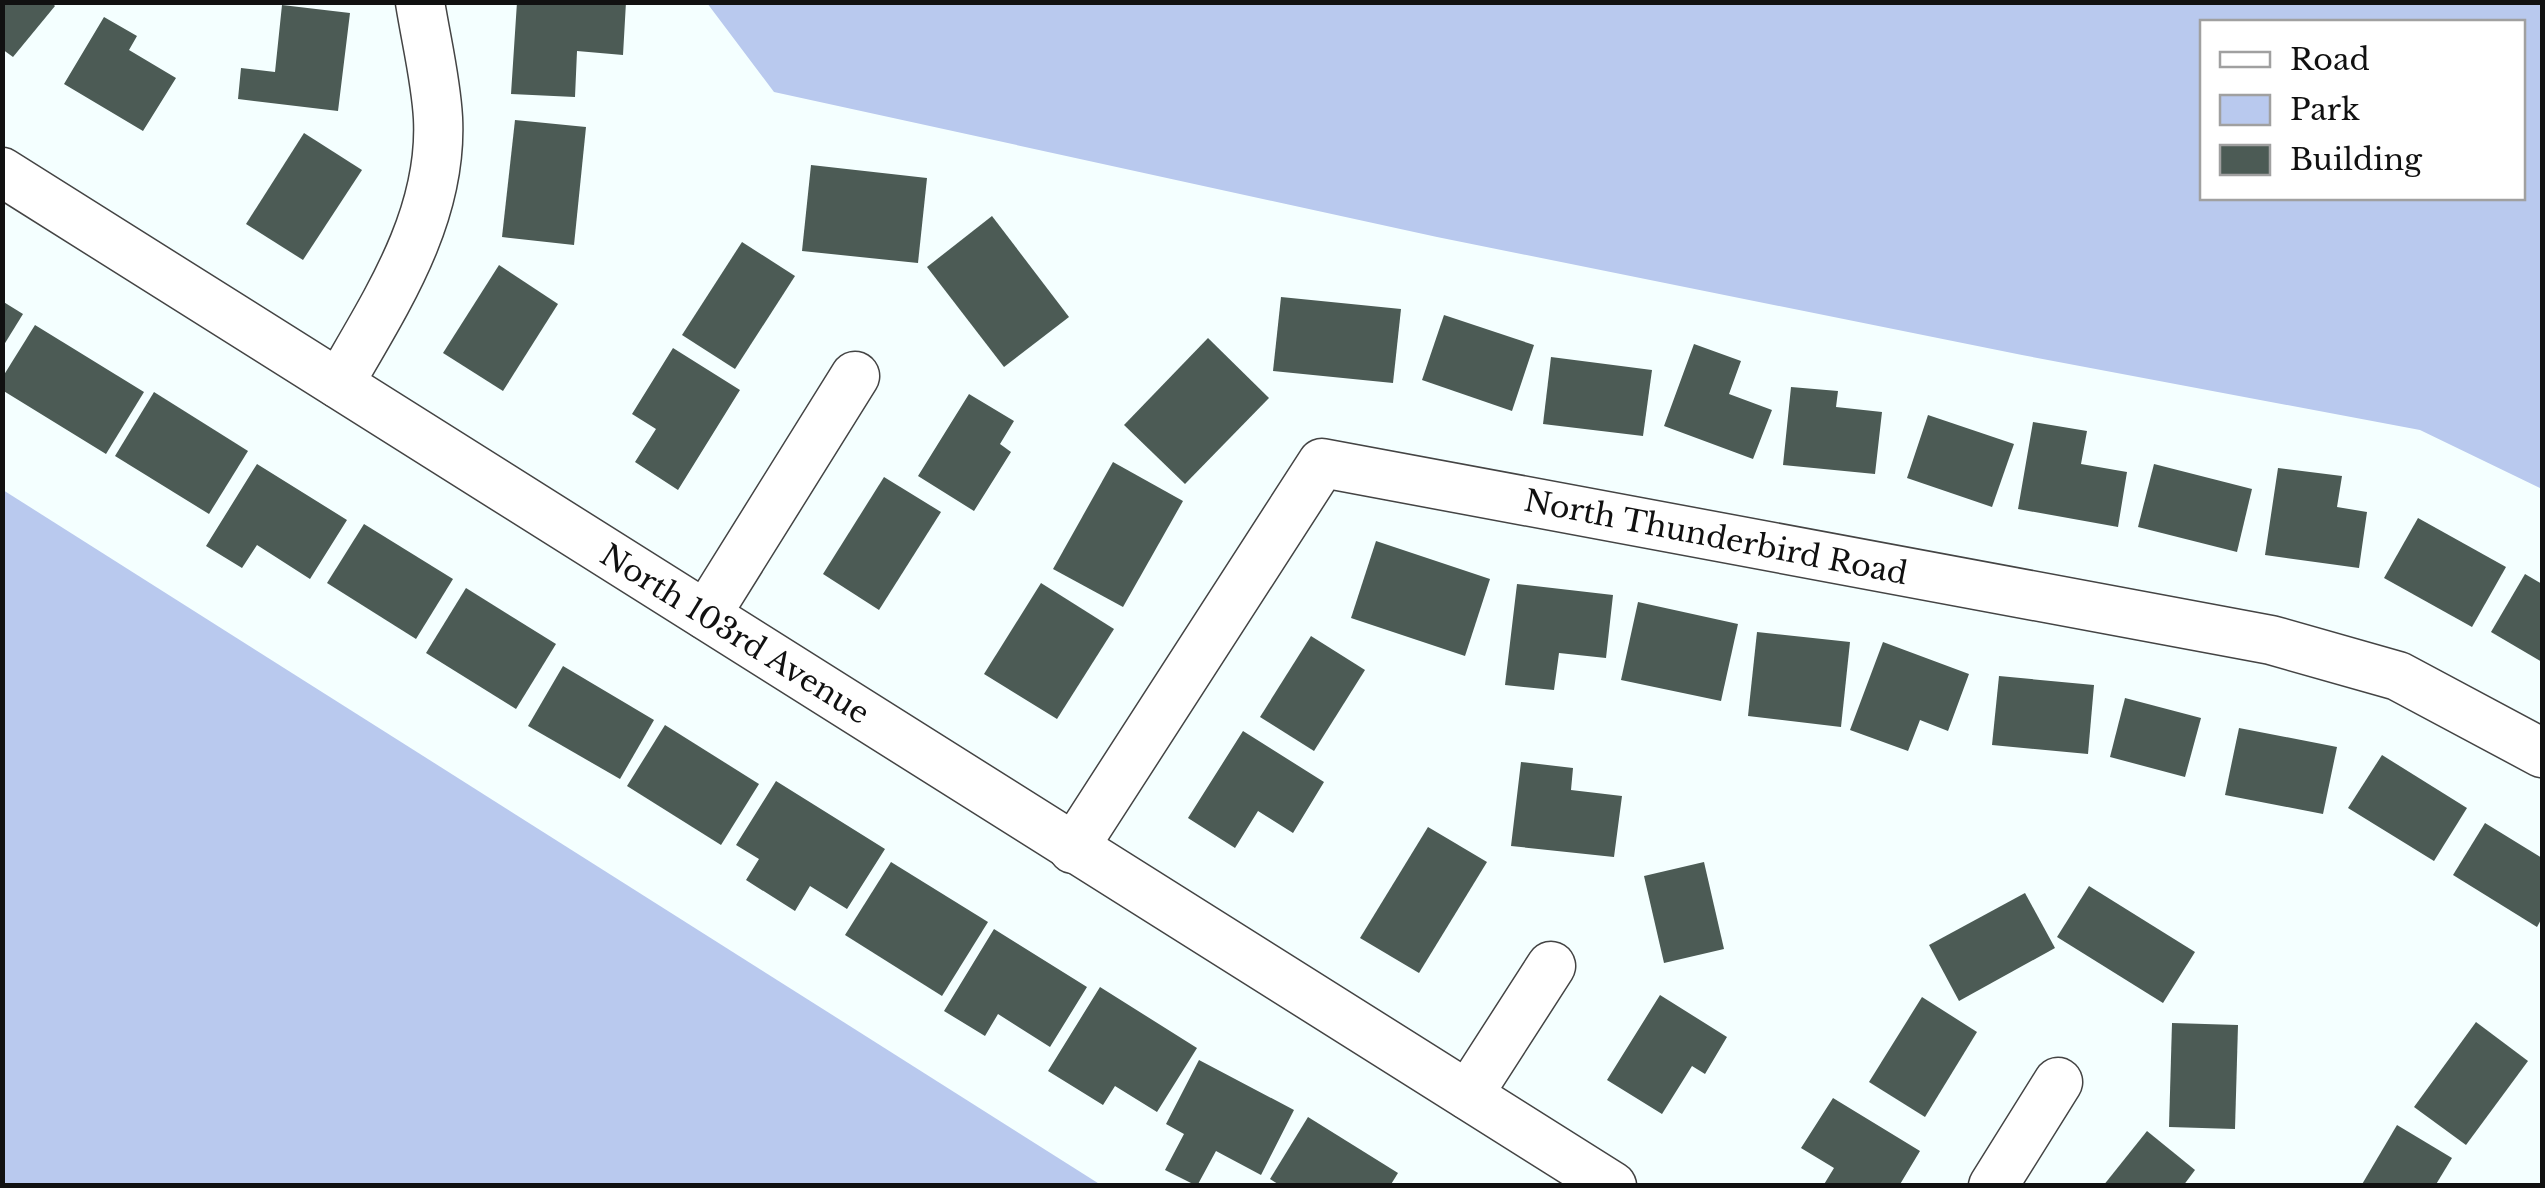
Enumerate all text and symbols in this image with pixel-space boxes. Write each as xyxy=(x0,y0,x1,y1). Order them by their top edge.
legend xyxy=(2200,20,2525,200)
text: Road xyxy=(2290,41,2370,78)
text: Park xyxy=(2290,91,2360,128)
text: Building xyxy=(2290,141,2423,178)
street label: North Thunderbird Road xyxy=(1521,482,1911,592)
street label: North 103rd Avenue xyxy=(594,536,876,732)

